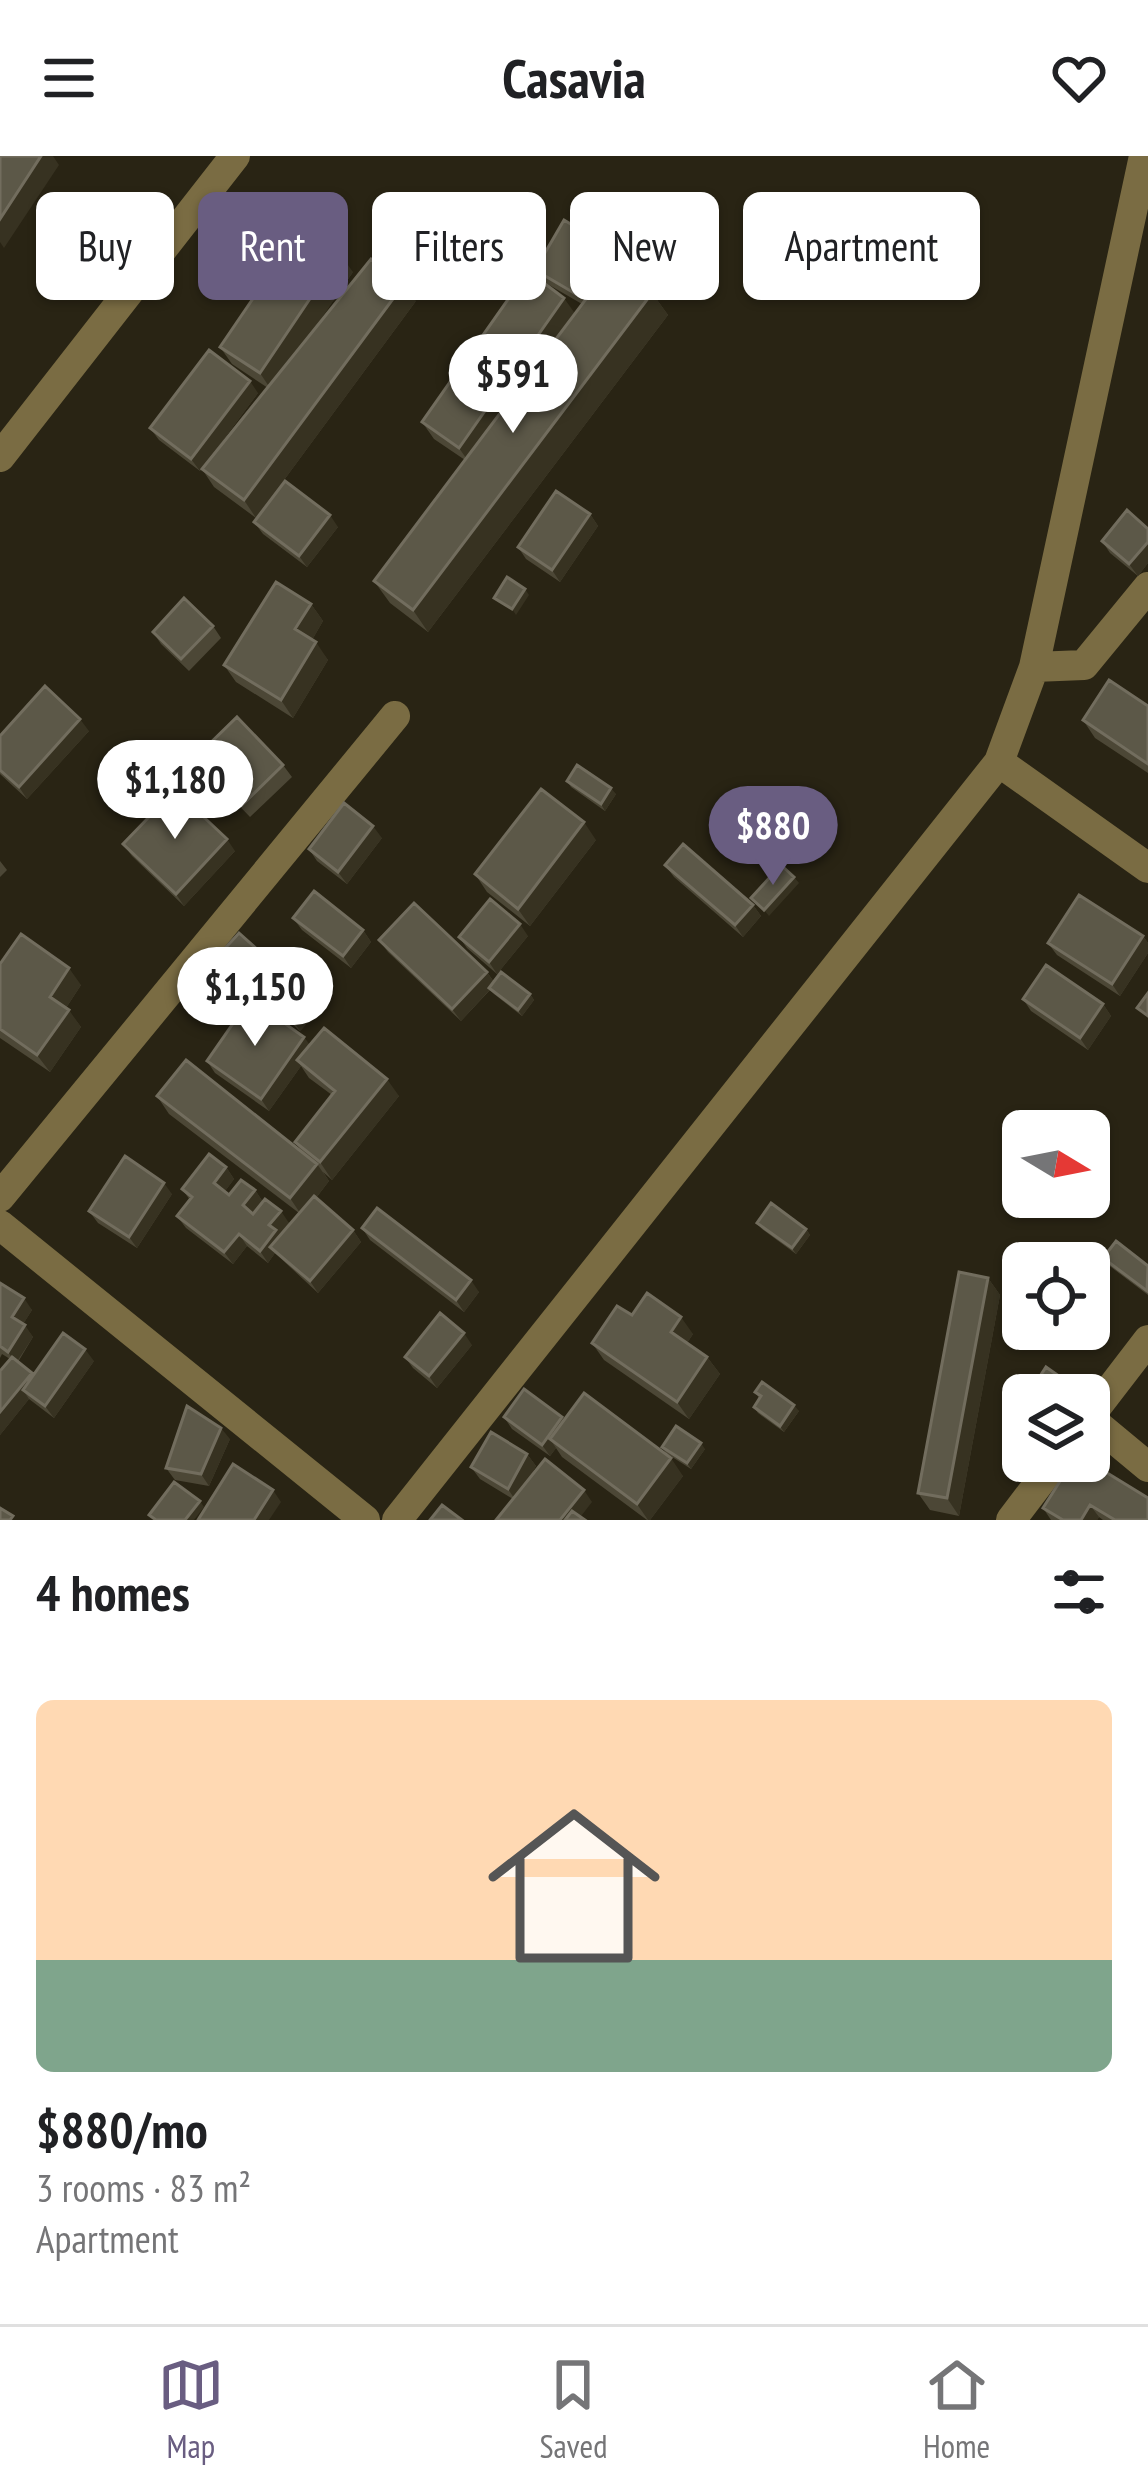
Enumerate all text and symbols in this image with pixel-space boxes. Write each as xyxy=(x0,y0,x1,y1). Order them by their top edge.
text: Casavia xyxy=(502,43,646,113)
icon: menu xyxy=(36,45,102,111)
icon: heart xyxy=(1046,45,1112,111)
chip: Buy xyxy=(36,192,174,300)
chip: Rent xyxy=(198,192,348,300)
chip: Filters xyxy=(372,192,546,300)
chip: New xyxy=(570,192,719,300)
chip: Apartment xyxy=(743,192,980,300)
pin: $591 xyxy=(442,334,584,436)
text: $591 xyxy=(476,347,550,398)
pin: $1,180 xyxy=(77,740,273,842)
text: $1,180 xyxy=(124,753,226,804)
pin: $880 xyxy=(702,786,844,888)
text: $880 xyxy=(736,799,810,850)
pin: $1,150 xyxy=(157,947,353,1049)
text: $1,150 xyxy=(204,960,306,1011)
north arrow xyxy=(1002,1110,1110,1218)
map controls xyxy=(1002,1110,1110,1482)
button: locate xyxy=(1002,1242,1110,1350)
button: layers xyxy=(1002,1374,1110,1482)
text: 4 homes xyxy=(36,1559,190,1625)
icon: filters xyxy=(1046,1559,1112,1625)
icon: home xyxy=(466,1778,682,1994)
text: $880/mo xyxy=(36,2096,208,2162)
text: 3 rooms · 83 m² xyxy=(36,2162,251,2213)
text: Apartment xyxy=(36,2213,179,2264)
tab: Map xyxy=(158,2352,224,2467)
tab: Saved xyxy=(539,2352,607,2467)
tab: Home xyxy=(923,2352,990,2467)

